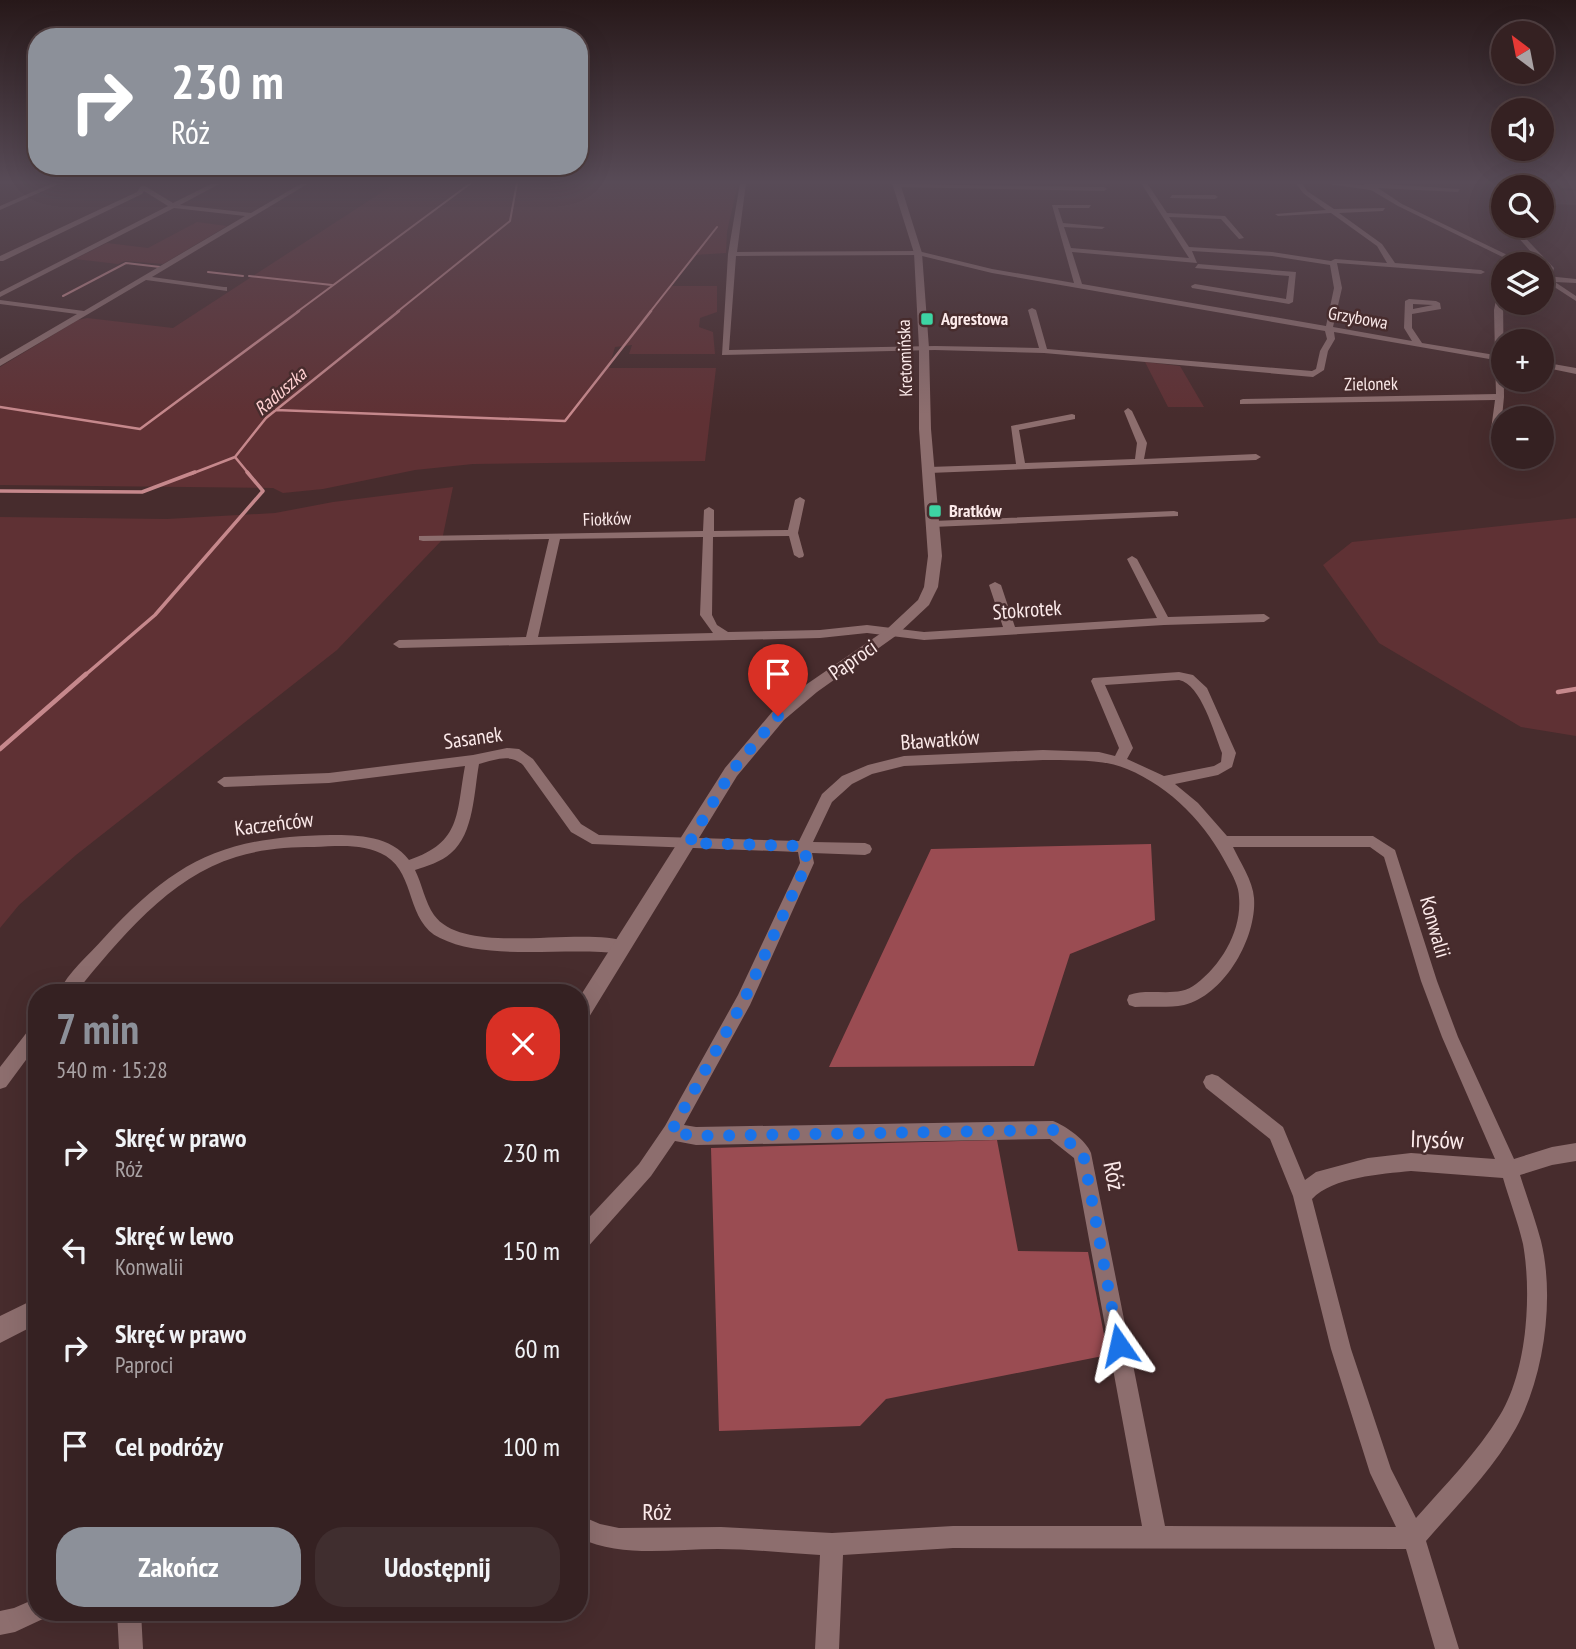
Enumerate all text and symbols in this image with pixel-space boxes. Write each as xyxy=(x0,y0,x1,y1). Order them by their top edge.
north arrow xyxy=(1491,21,1554,84)
map controls xyxy=(1491,21,1554,469)
text: 230 m xyxy=(171,49,284,113)
icon: right xyxy=(56,56,147,147)
button: sound xyxy=(1491,98,1554,161)
text: Róż xyxy=(171,111,210,153)
button: search xyxy=(1491,175,1554,238)
button: layers xyxy=(1491,252,1554,315)
street label: Grzybowa xyxy=(1326,301,1390,334)
place label: Agrestowa xyxy=(940,307,1008,330)
marker: Agrestowa xyxy=(919,311,935,327)
street label: Kretomińska xyxy=(892,319,917,397)
button: + xyxy=(1491,329,1554,392)
water label: Raduszka xyxy=(249,361,312,420)
street label: Zielonek xyxy=(1344,372,1398,395)
button: − xyxy=(1491,406,1554,469)
place label: Bratków xyxy=(949,499,1002,522)
marker: Bratków xyxy=(927,503,943,519)
street label: Fiołków xyxy=(582,506,632,531)
street label: Stokrotek xyxy=(992,594,1062,625)
street label: Paproci xyxy=(823,633,882,686)
pin xyxy=(748,644,808,716)
icon: arrive xyxy=(759,655,797,693)
street label: Sasanek xyxy=(442,720,504,755)
street label: Bławatków xyxy=(900,723,981,756)
street label: Kaczeńców xyxy=(233,805,315,842)
street label: Konwalii xyxy=(1414,893,1457,961)
text: 7 min xyxy=(56,1001,139,1056)
button: close xyxy=(486,1007,560,1081)
text: 540 m · 15:28 xyxy=(56,1055,168,1084)
text: Skręć w prawo xyxy=(115,1121,246,1154)
street label: Irysów xyxy=(1410,1123,1465,1156)
icon: right xyxy=(56,1133,94,1171)
text: 230 m xyxy=(502,1136,560,1169)
text: Róż xyxy=(115,1154,143,1183)
street label: Róż xyxy=(1096,1159,1133,1193)
text: Skręć w lewo xyxy=(115,1219,234,1252)
icon: left xyxy=(56,1231,94,1269)
text: 150 m xyxy=(502,1234,560,1267)
text: Konwalii xyxy=(115,1252,184,1281)
position arrow xyxy=(1082,1308,1156,1382)
text: Skręć w prawo xyxy=(115,1317,246,1350)
icon: right xyxy=(56,1329,94,1367)
text: 60 m xyxy=(514,1332,560,1365)
text: Paproci xyxy=(115,1350,173,1379)
icon: arrive xyxy=(56,1427,94,1465)
text: Cel podróży xyxy=(115,1430,223,1463)
text: 100 m xyxy=(502,1430,560,1463)
street label: Róż xyxy=(642,1496,672,1527)
button: Zakończ xyxy=(56,1527,301,1607)
button: Udostępnij xyxy=(315,1527,560,1607)

